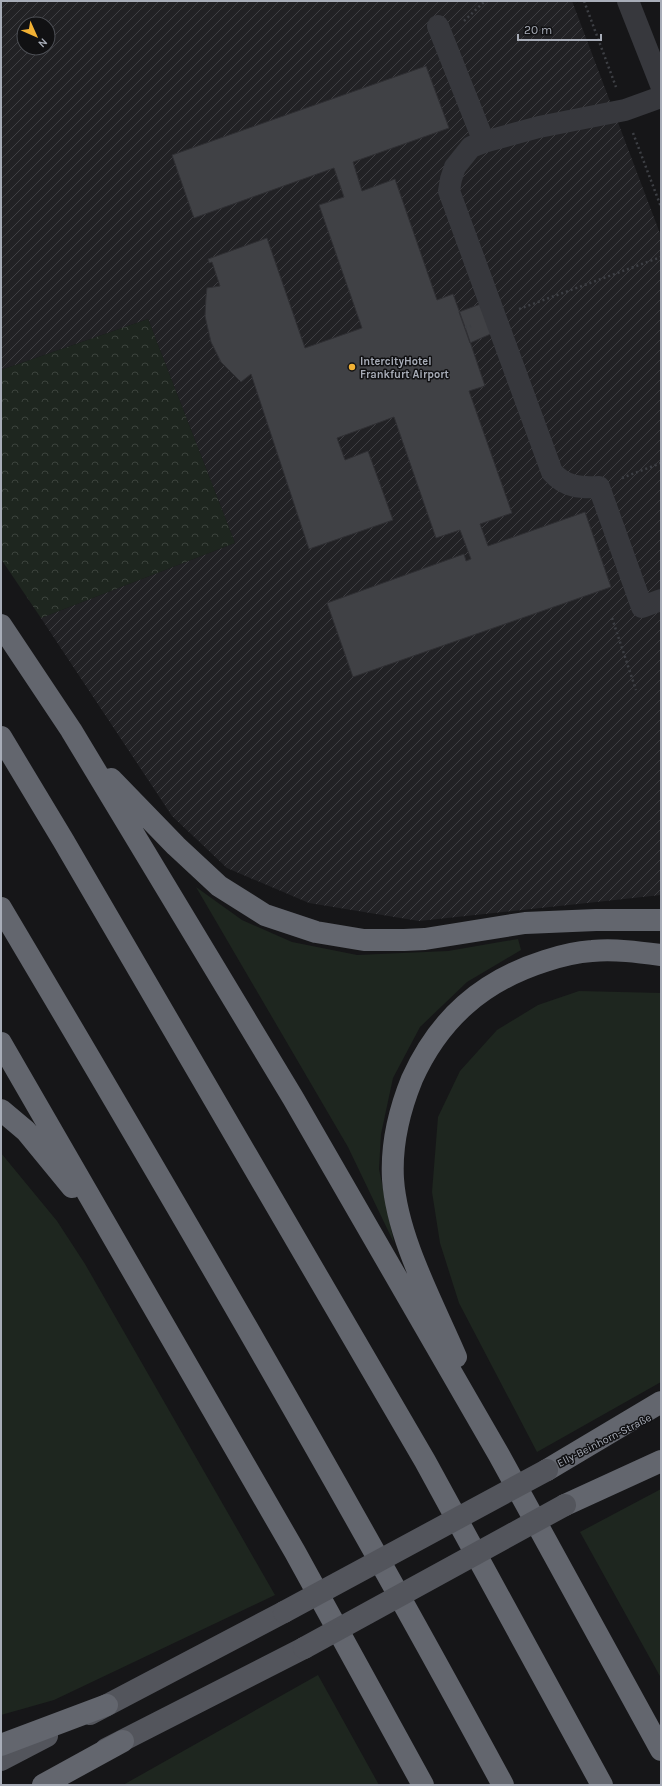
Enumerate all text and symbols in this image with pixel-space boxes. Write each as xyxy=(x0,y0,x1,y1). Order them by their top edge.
north arrow xyxy=(16,16,56,56)
scale bar xyxy=(518,16,601,42)
text: 20 m xyxy=(524,23,552,37)
text: N xyxy=(35,35,50,50)
place label: IntercityHotel Frankfurt Airport xyxy=(360,355,449,381)
marker: IntercityHotel Frankfurt Airport xyxy=(347,362,357,372)
street label: Elly-Beinhorn-Straße xyxy=(555,1411,654,1470)

